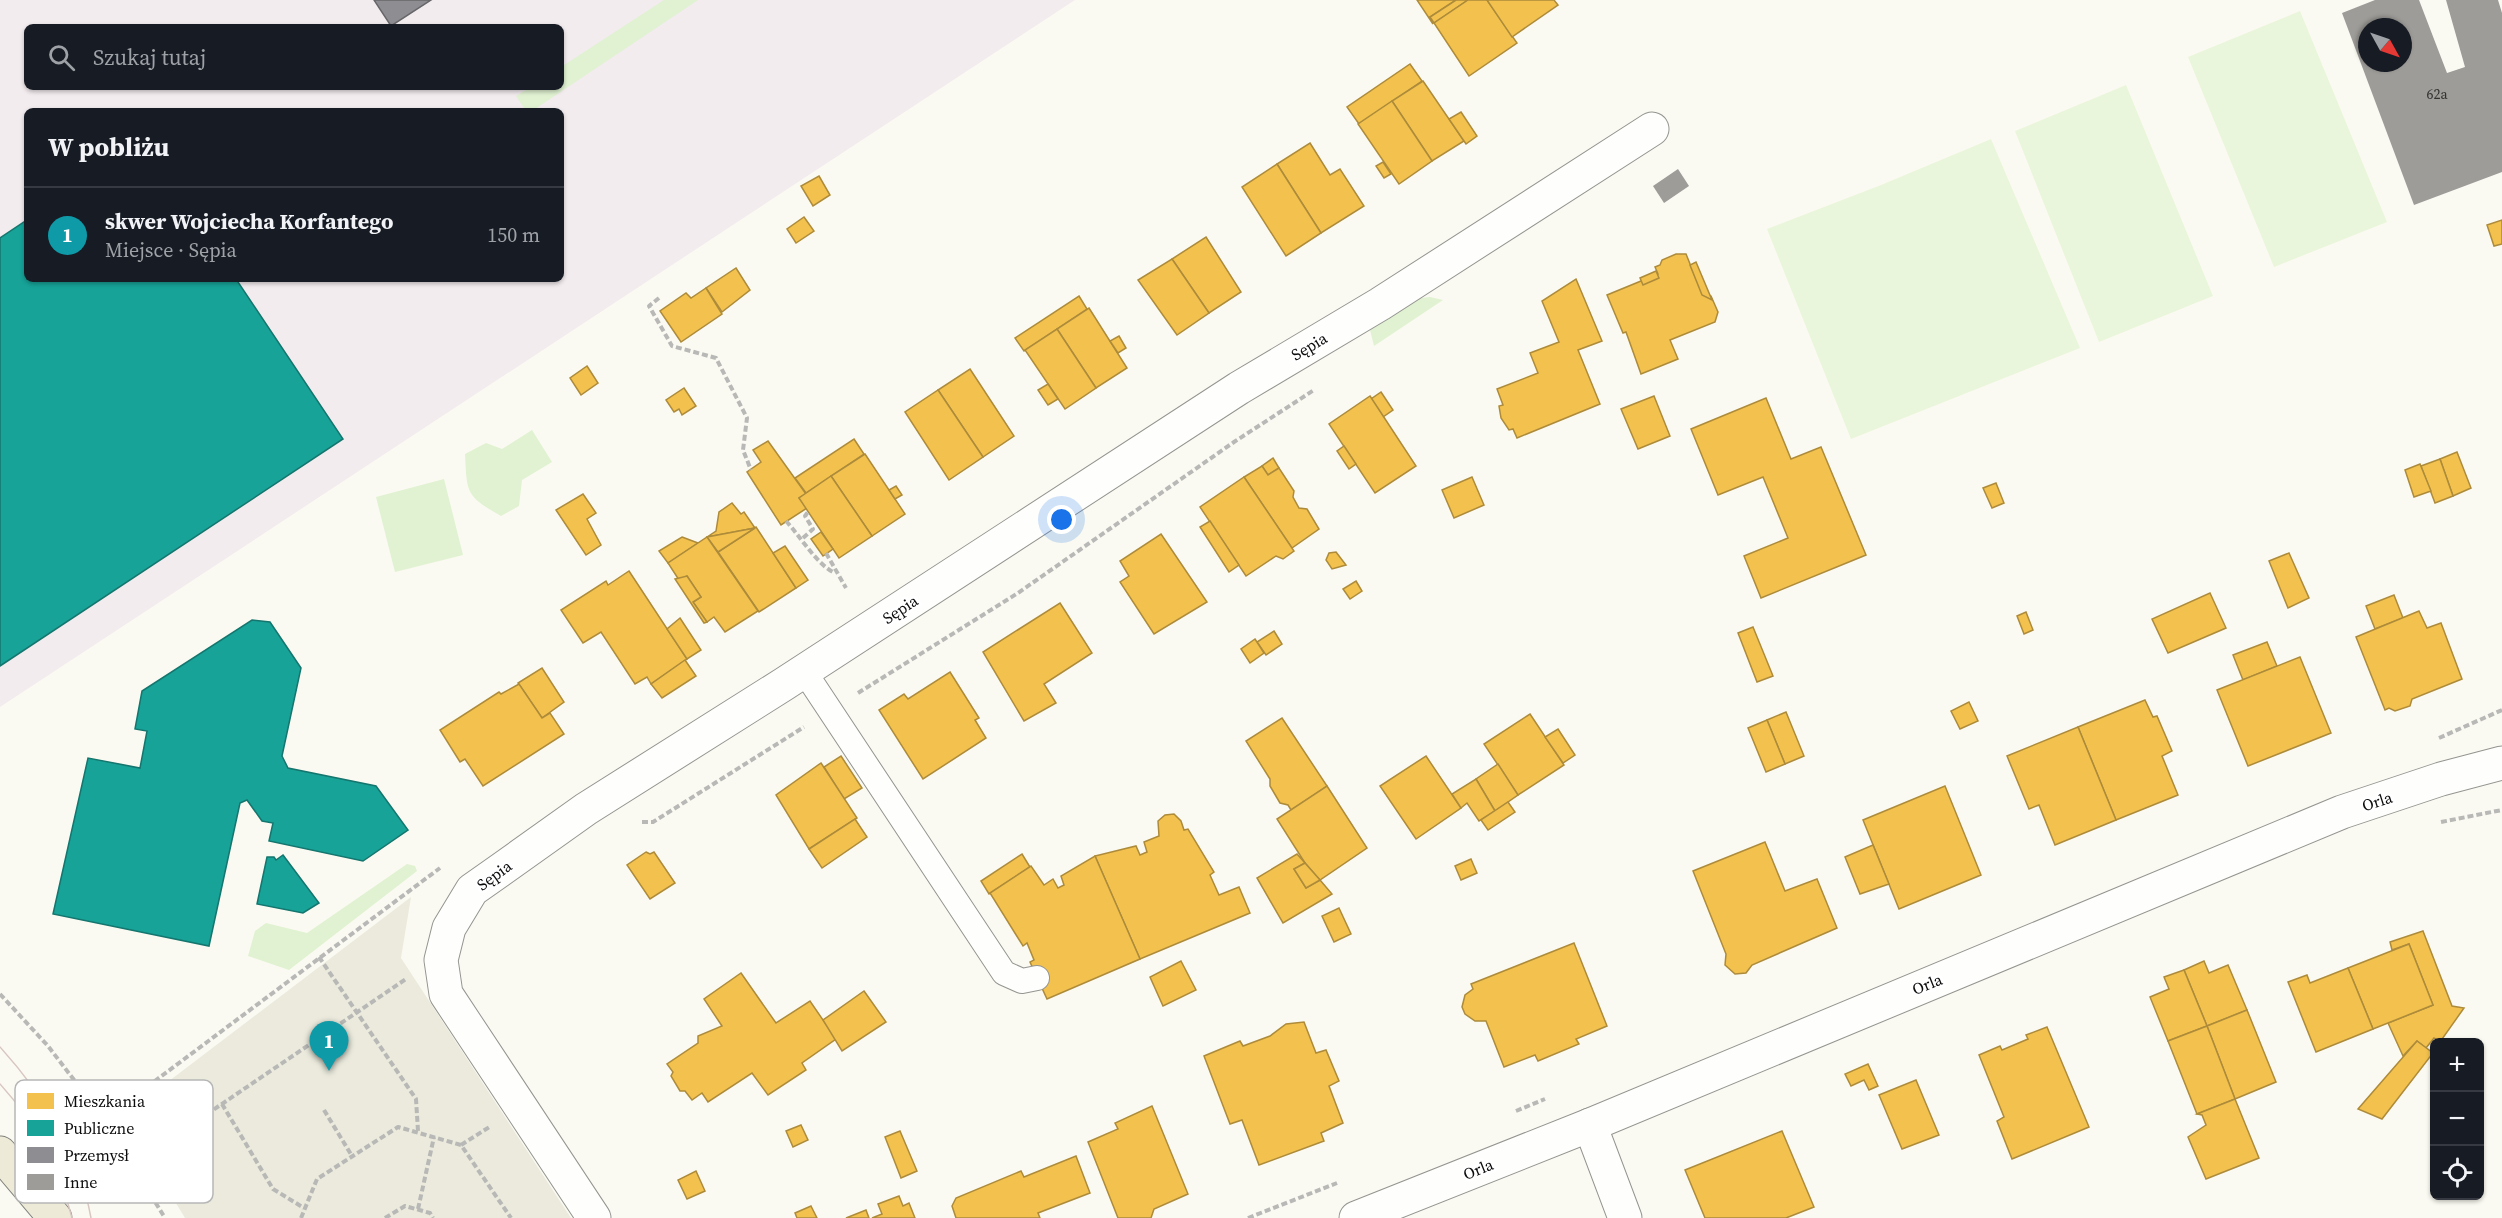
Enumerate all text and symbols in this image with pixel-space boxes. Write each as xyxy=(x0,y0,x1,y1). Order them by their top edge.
north arrow xyxy=(2358,18,2412,72)
search box xyxy=(24,24,564,90)
icon: search xyxy=(45,41,78,74)
text: Szukaj tutaj xyxy=(93,42,206,72)
house number: 62a xyxy=(2426,84,2448,104)
text: W pobliżu xyxy=(48,129,169,165)
text: skwer Wojciecha Korfantego xyxy=(105,206,393,236)
text: 1 xyxy=(62,221,73,249)
text: 150 m xyxy=(487,221,540,249)
text: Miejsce · Sępia xyxy=(105,236,237,264)
street label: Sępia xyxy=(1287,326,1332,365)
your location xyxy=(1047,505,1076,534)
street label: Sępia xyxy=(878,589,923,629)
street label: Orla xyxy=(2359,786,2396,816)
street label: Sępia xyxy=(472,854,517,895)
street label: Orla xyxy=(1909,968,1946,1000)
pin: 1 xyxy=(310,1022,348,1071)
map controls xyxy=(2430,1038,2484,1200)
button: + xyxy=(2430,1038,2484,1092)
legend xyxy=(15,1080,213,1203)
text: Mieszkania xyxy=(64,1090,146,1112)
button: − xyxy=(2430,1092,2484,1146)
text: Publiczne xyxy=(64,1117,134,1139)
text: Przemysł xyxy=(64,1144,129,1166)
button: locate xyxy=(2430,1146,2484,1200)
street label: Orla xyxy=(1460,1153,1497,1185)
text: Inne xyxy=(64,1171,98,1193)

